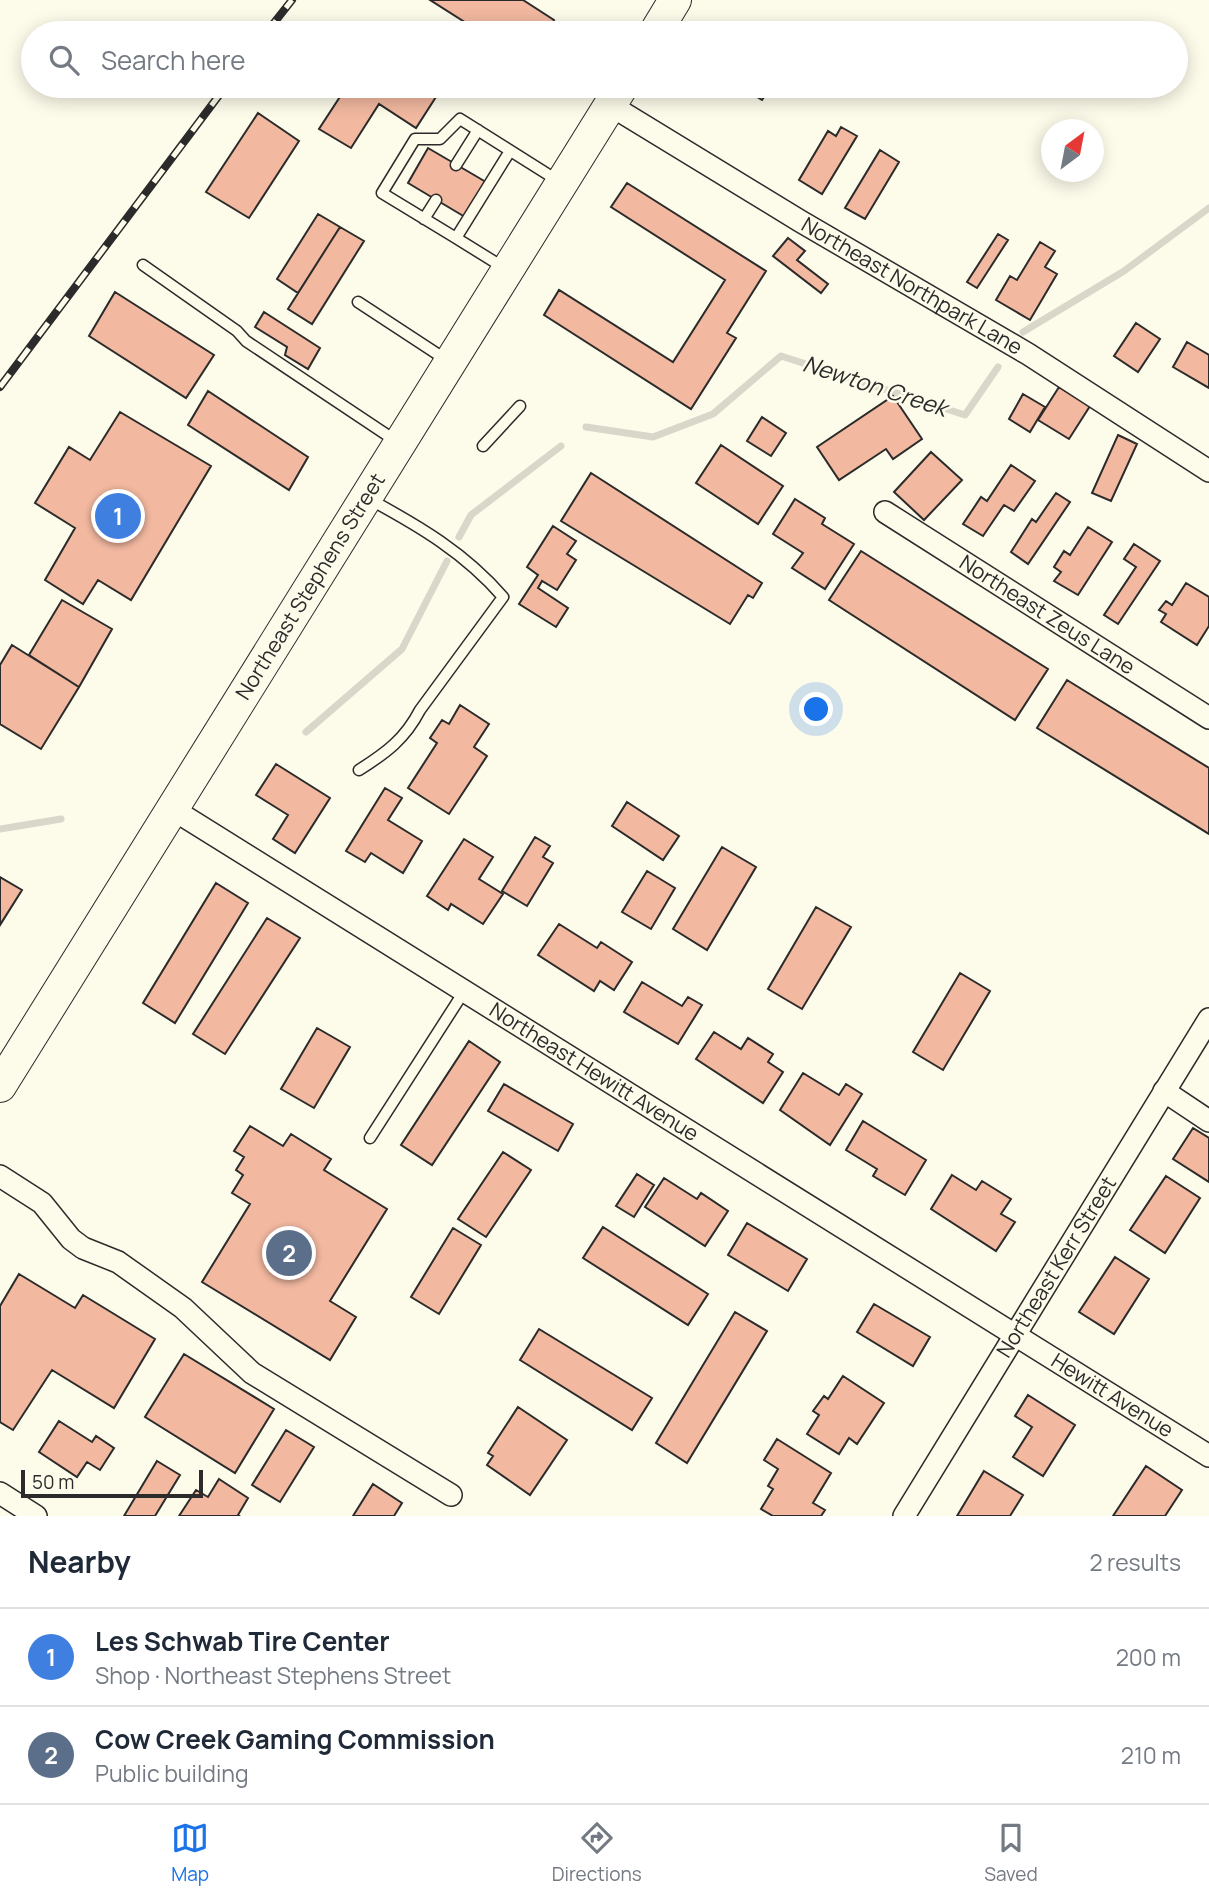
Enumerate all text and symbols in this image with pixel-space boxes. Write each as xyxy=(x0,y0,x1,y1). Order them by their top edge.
search box xyxy=(21,21,1188,98)
icon: search xyxy=(45,41,83,79)
text: Search here xyxy=(101,42,246,78)
north arrow xyxy=(1041,119,1104,182)
street label: Northeast Northpark Lane xyxy=(797,210,1028,361)
water label: Newton Creek xyxy=(799,347,955,425)
street label: Northeast Stephens Street xyxy=(229,468,391,705)
pin: 1 xyxy=(95,490,141,542)
street label: Northeast Zeus Lane xyxy=(955,548,1141,680)
your location xyxy=(799,692,833,726)
street label: Northeast Hewitt Avenue xyxy=(485,995,704,1147)
street label: Northeast Kerr Street xyxy=(990,1171,1122,1362)
pin: 2 xyxy=(266,1227,312,1279)
street label: Hewitt Avenue xyxy=(1046,1346,1179,1443)
scale bar xyxy=(21,1467,203,1499)
text: 50 m xyxy=(32,1469,74,1495)
text: Nearby xyxy=(28,1541,131,1582)
text: 2 results xyxy=(1089,1546,1181,1578)
text: Les Schwab Tire Center xyxy=(95,1623,390,1659)
text: 1 xyxy=(46,1641,56,1673)
text: 200 m xyxy=(1116,1641,1181,1673)
text: Shop · Northeast Stephens Street xyxy=(95,1659,451,1691)
text: Cow Creek Gaming Commission xyxy=(95,1721,495,1757)
text: 2 xyxy=(44,1739,58,1771)
text: 210 m xyxy=(1121,1739,1181,1771)
text: Public building xyxy=(95,1757,249,1789)
tab: Map xyxy=(171,1819,209,1887)
tab: Directions xyxy=(552,1819,642,1887)
tab: Saved xyxy=(984,1819,1038,1887)

